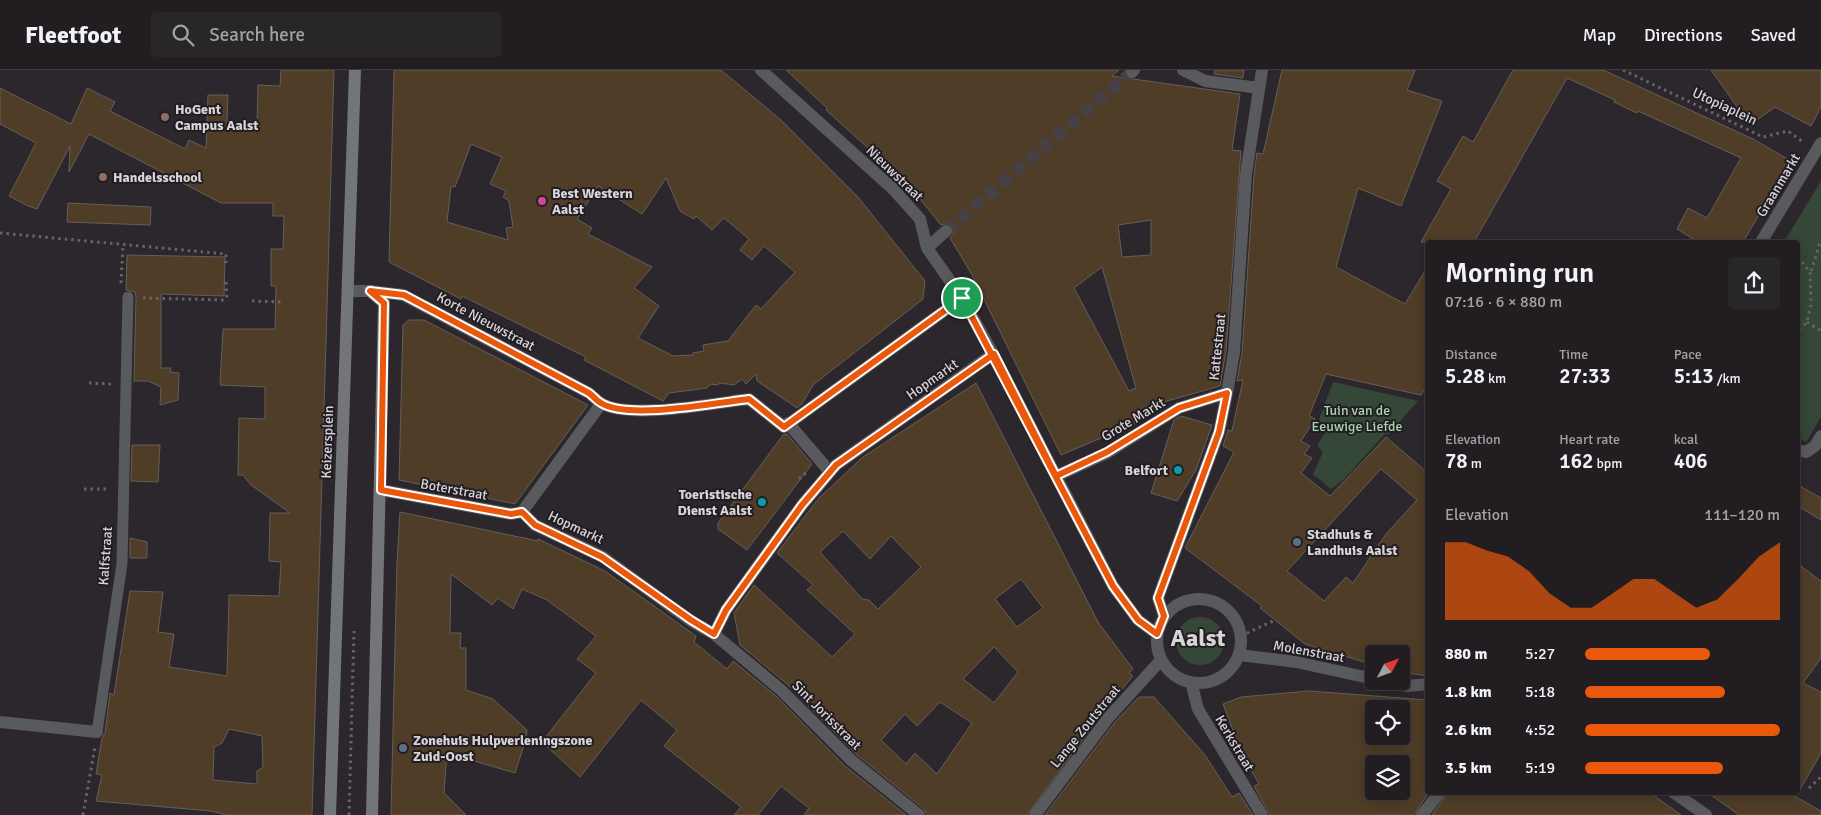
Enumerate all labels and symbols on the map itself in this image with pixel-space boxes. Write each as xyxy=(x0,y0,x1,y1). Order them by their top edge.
street label: Utopiaplein xyxy=(1690,84,1760,129)
place label: HoGent Campus Aalst xyxy=(175,101,259,134)
marker: HoGent Campus Aalst xyxy=(159,111,171,123)
street label: Nieuwstraat xyxy=(862,142,927,205)
street label: Graanmarkt xyxy=(1753,150,1804,220)
place label: Handelsschool xyxy=(113,169,203,186)
marker: Handelsschool xyxy=(97,171,109,183)
place label: Best Western Aalst xyxy=(552,185,633,218)
marker: Best Western Aalst xyxy=(536,195,548,207)
pin xyxy=(941,277,983,319)
street label: Korte Nieuwstraat xyxy=(434,288,538,355)
street label: Kattestraat xyxy=(1206,313,1229,381)
street label: Hopmarkt xyxy=(903,355,962,403)
street label: Grote Markt xyxy=(1098,394,1168,445)
park label: Tuin van de Eeuwige Liefde xyxy=(1312,402,1402,435)
street label: Keizersplein xyxy=(318,405,337,479)
place label: Belfort xyxy=(1125,462,1169,479)
marker: Belfort xyxy=(1172,464,1184,476)
street label: Boterstraat xyxy=(419,475,489,504)
place label: Toeristische Dienst Aalst xyxy=(677,486,753,519)
marker: Toeristische Dienst Aalst xyxy=(756,496,768,508)
street label: Hopmarkt xyxy=(545,507,606,548)
street label: Kalfstraat xyxy=(95,526,116,586)
place label: Stadhuis & Landhuis Aalst xyxy=(1307,526,1398,559)
marker: Stadhuis & Landhuis Aalst xyxy=(1291,536,1303,548)
district label: Aalst xyxy=(1171,623,1225,653)
street label: Molenstraat xyxy=(1272,637,1346,666)
north arrow xyxy=(1365,645,1410,690)
street label: Sint Jorisstraat xyxy=(788,677,865,754)
street label: Lange Zoutstraat xyxy=(1047,681,1124,771)
street label: Kerkstraat xyxy=(1211,712,1258,774)
place label: Zonehuis Hulpverleningszone Zuid-Oost xyxy=(413,732,592,765)
marker: Zonehuis Hulpverleningszone Zuid-Oost xyxy=(397,742,409,754)

